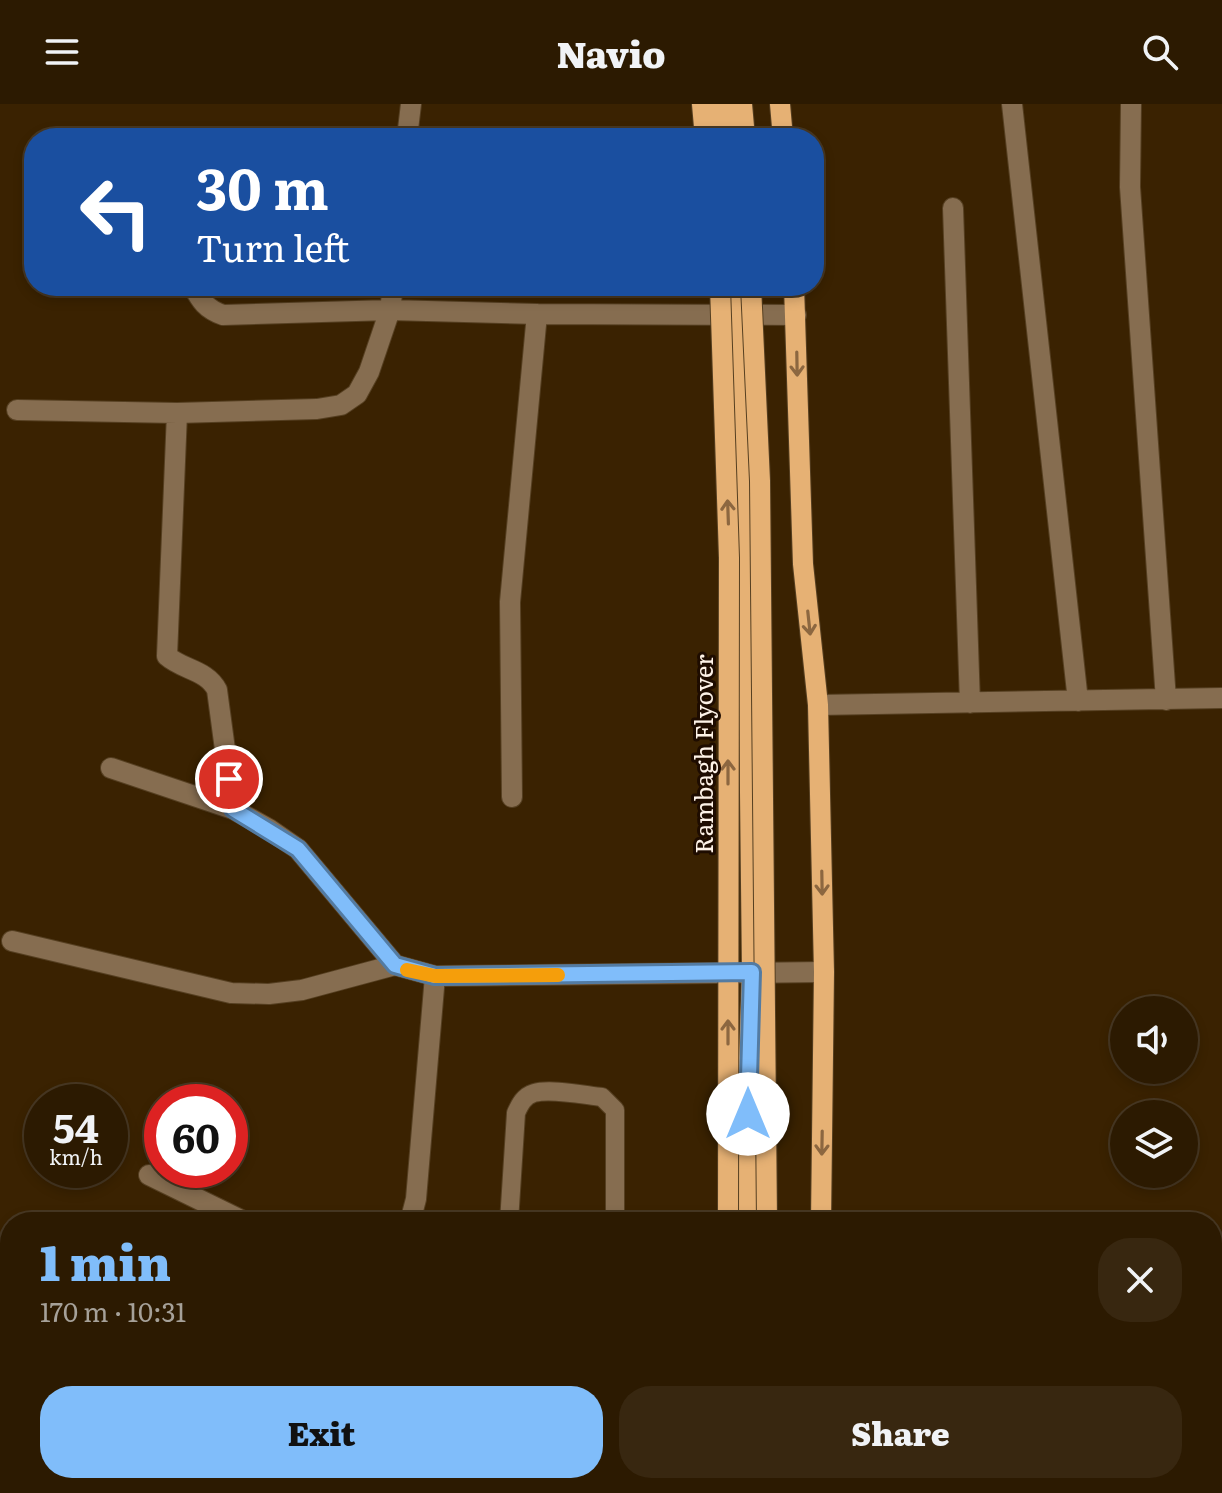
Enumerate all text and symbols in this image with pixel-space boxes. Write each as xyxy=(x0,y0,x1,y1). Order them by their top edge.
text: Navio xyxy=(556,26,666,79)
icon: menu xyxy=(40,30,84,74)
icon: search xyxy=(1138,30,1182,74)
text: 30 m xyxy=(196,144,329,227)
icon: left xyxy=(64,160,168,264)
text: Turn left xyxy=(196,220,350,273)
one-way arrow xyxy=(790,350,805,377)
one-way arrow xyxy=(720,499,735,526)
one-way arrow xyxy=(801,610,816,636)
street label: Rambagh Flyover xyxy=(685,654,720,854)
pin xyxy=(195,745,263,813)
icon: arrive xyxy=(207,757,251,801)
one-way arrow xyxy=(720,759,736,786)
one-way arrow xyxy=(815,869,830,896)
map controls xyxy=(1110,996,1198,1188)
button: sound xyxy=(1110,996,1198,1084)
one-way arrow xyxy=(720,1019,736,1046)
position arrow xyxy=(706,1072,790,1156)
speed limit sign: 60 xyxy=(144,1084,248,1188)
text: 54 xyxy=(53,1096,99,1155)
button: layers xyxy=(1110,1100,1198,1188)
one-way arrow xyxy=(815,1129,830,1156)
text: km/h xyxy=(49,1141,103,1171)
text: 1 min xyxy=(40,1225,171,1296)
button: close xyxy=(1098,1238,1182,1322)
text: 170 m · 10:31 xyxy=(40,1291,186,1330)
button: Exit xyxy=(40,1386,603,1478)
button: Share xyxy=(619,1386,1182,1478)

